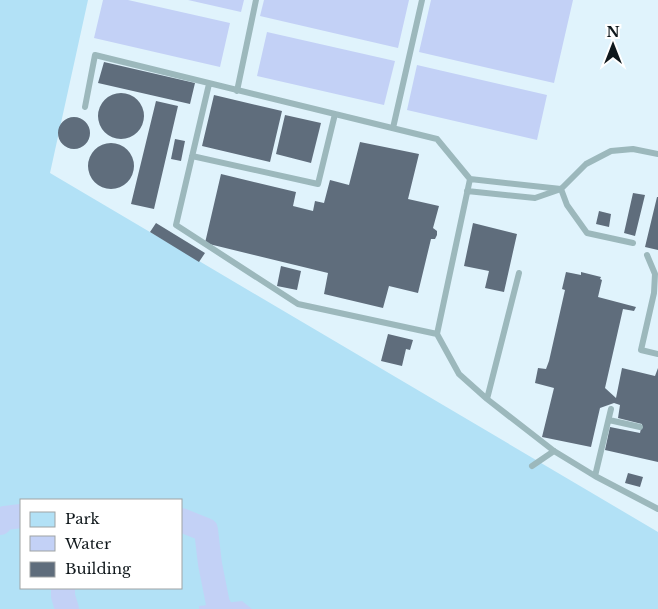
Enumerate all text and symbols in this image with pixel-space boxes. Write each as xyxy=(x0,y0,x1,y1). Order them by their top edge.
north arrow xyxy=(588,20,638,70)
text: N xyxy=(606,23,620,41)
legend xyxy=(20,499,182,589)
text: Park xyxy=(65,509,101,528)
text: Water xyxy=(64,534,112,553)
text: Building xyxy=(65,559,132,578)

